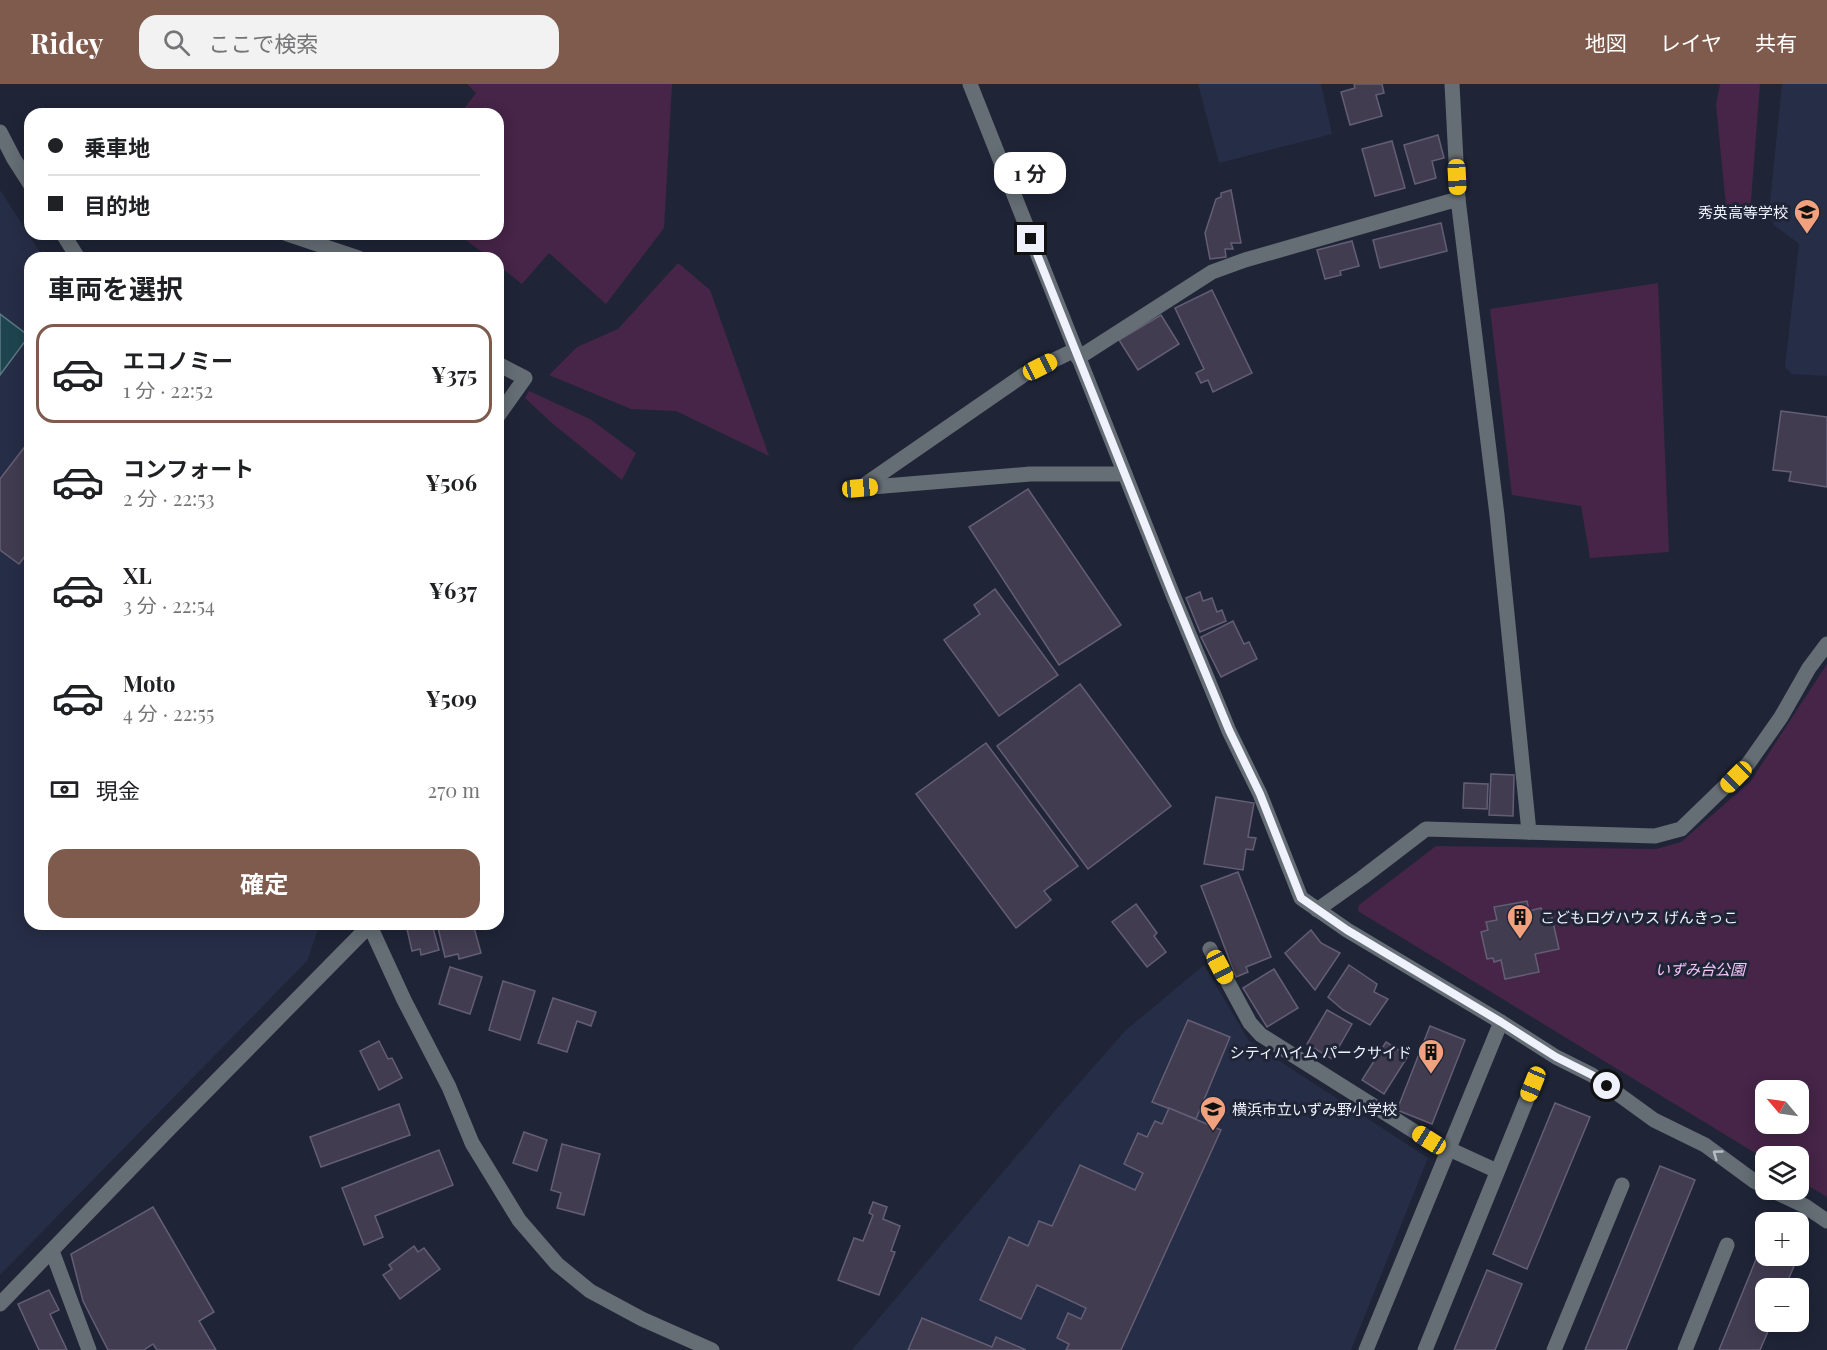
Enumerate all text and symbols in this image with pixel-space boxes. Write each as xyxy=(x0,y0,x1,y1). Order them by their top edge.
search box xyxy=(139,15,559,69)
text: Ridey xyxy=(30,24,103,61)
icon: search xyxy=(160,26,193,59)
text: ここで検索 xyxy=(208,28,318,58)
text: 地図 xyxy=(1585,28,1627,56)
text: レイヤ xyxy=(1660,28,1722,56)
text: 共有 xyxy=(1755,28,1797,56)
text: 乗車地 xyxy=(84,132,150,162)
callout: 1 分 xyxy=(995,152,1067,194)
text: 1 分 xyxy=(1014,159,1046,186)
car xyxy=(1447,159,1467,195)
text: 目的地 xyxy=(84,190,150,220)
school or university icon: 秀英高等学校 xyxy=(1792,197,1822,235)
place label: 秀英高等学校 xyxy=(1698,202,1788,222)
route end xyxy=(1017,225,1044,252)
text: 車両を選択 xyxy=(48,270,183,306)
text: エコノミー xyxy=(123,345,233,375)
icon: car xyxy=(51,347,105,401)
car xyxy=(1020,351,1060,383)
text: ¥375 xyxy=(431,359,477,389)
text: 1 分 · 22:52 xyxy=(123,376,213,403)
text: コンフォート xyxy=(123,453,254,483)
icon: car xyxy=(51,455,105,509)
text: ¥506 xyxy=(425,467,477,497)
car xyxy=(841,477,879,499)
text: 2 分 · 22:53 xyxy=(123,484,215,511)
text: XL xyxy=(123,560,152,590)
icon: car xyxy=(51,563,105,617)
text: ¥637 xyxy=(429,575,477,605)
text: 3 分 · 22:54 xyxy=(123,591,215,618)
text: Moto xyxy=(123,668,176,698)
icon: car xyxy=(51,671,105,725)
text: ¥509 xyxy=(426,683,477,713)
text: 4 分 · 22:55 xyxy=(123,699,214,726)
car xyxy=(1717,758,1755,796)
icon: cash xyxy=(48,773,81,806)
text: 現金 xyxy=(96,775,140,805)
text: 270 m xyxy=(428,776,480,803)
button: 確定 xyxy=(48,849,480,918)
building icon: こどもログハウス げんきっこ xyxy=(1505,902,1535,940)
place label: こどもログハウス げんきっこ xyxy=(1540,907,1738,927)
car xyxy=(1204,947,1236,987)
park label: いずみ台公園 xyxy=(1655,959,1747,979)
building icon: シティハイム パークサイド xyxy=(1416,1037,1446,1075)
place label: シティハイム パークサイド xyxy=(1230,1042,1412,1062)
car xyxy=(1518,1064,1548,1104)
route start xyxy=(1593,1072,1620,1099)
north arrow xyxy=(1755,1080,1809,1134)
map controls xyxy=(1755,1080,1809,1332)
school or university icon: 横浜市立いずみ野小学校 xyxy=(1198,1094,1228,1132)
place label: 横浜市立いずみ野小学校 xyxy=(1232,1099,1397,1119)
car xyxy=(1409,1123,1449,1157)
button: layers xyxy=(1755,1146,1809,1200)
one-way arrow xyxy=(1713,1150,1724,1161)
button: + xyxy=(1755,1212,1809,1266)
button: − xyxy=(1755,1278,1809,1332)

